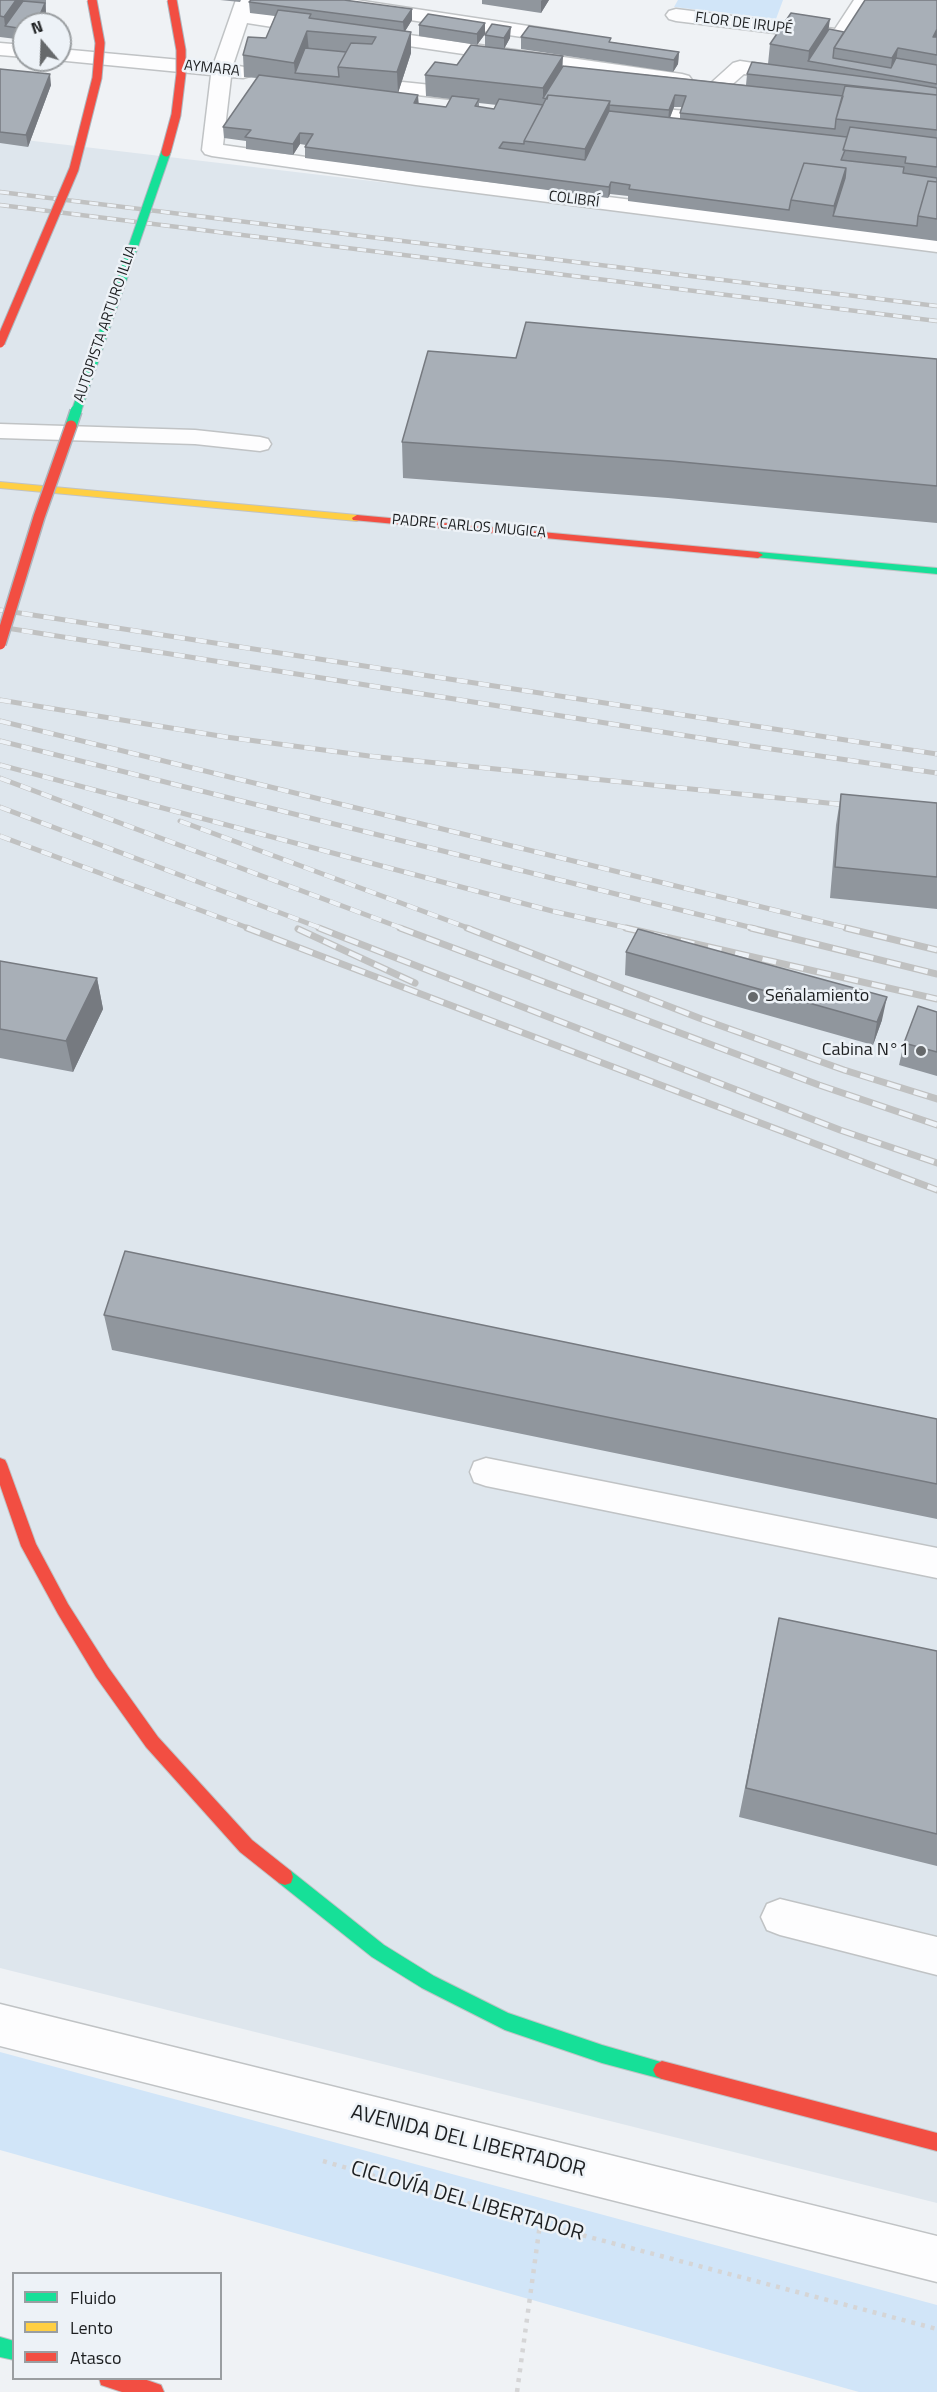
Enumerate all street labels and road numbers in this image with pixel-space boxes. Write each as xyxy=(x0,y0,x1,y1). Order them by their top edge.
street label: FLOR DE IRUPÉ xyxy=(694,9,794,39)
street label: AYMARA xyxy=(183,57,241,81)
street label: COLIBRÍ xyxy=(548,188,600,212)
street label: AUTOPISTA ARTURO ILLIA xyxy=(71,243,141,405)
street label: PADRE CARLOS MUGICA xyxy=(391,511,547,543)
street label: AVENIDA DEL LIBERTADOR xyxy=(348,2101,588,2183)
street label: CICLOVÍA DEL LIBERTADOR xyxy=(348,2157,586,2247)

